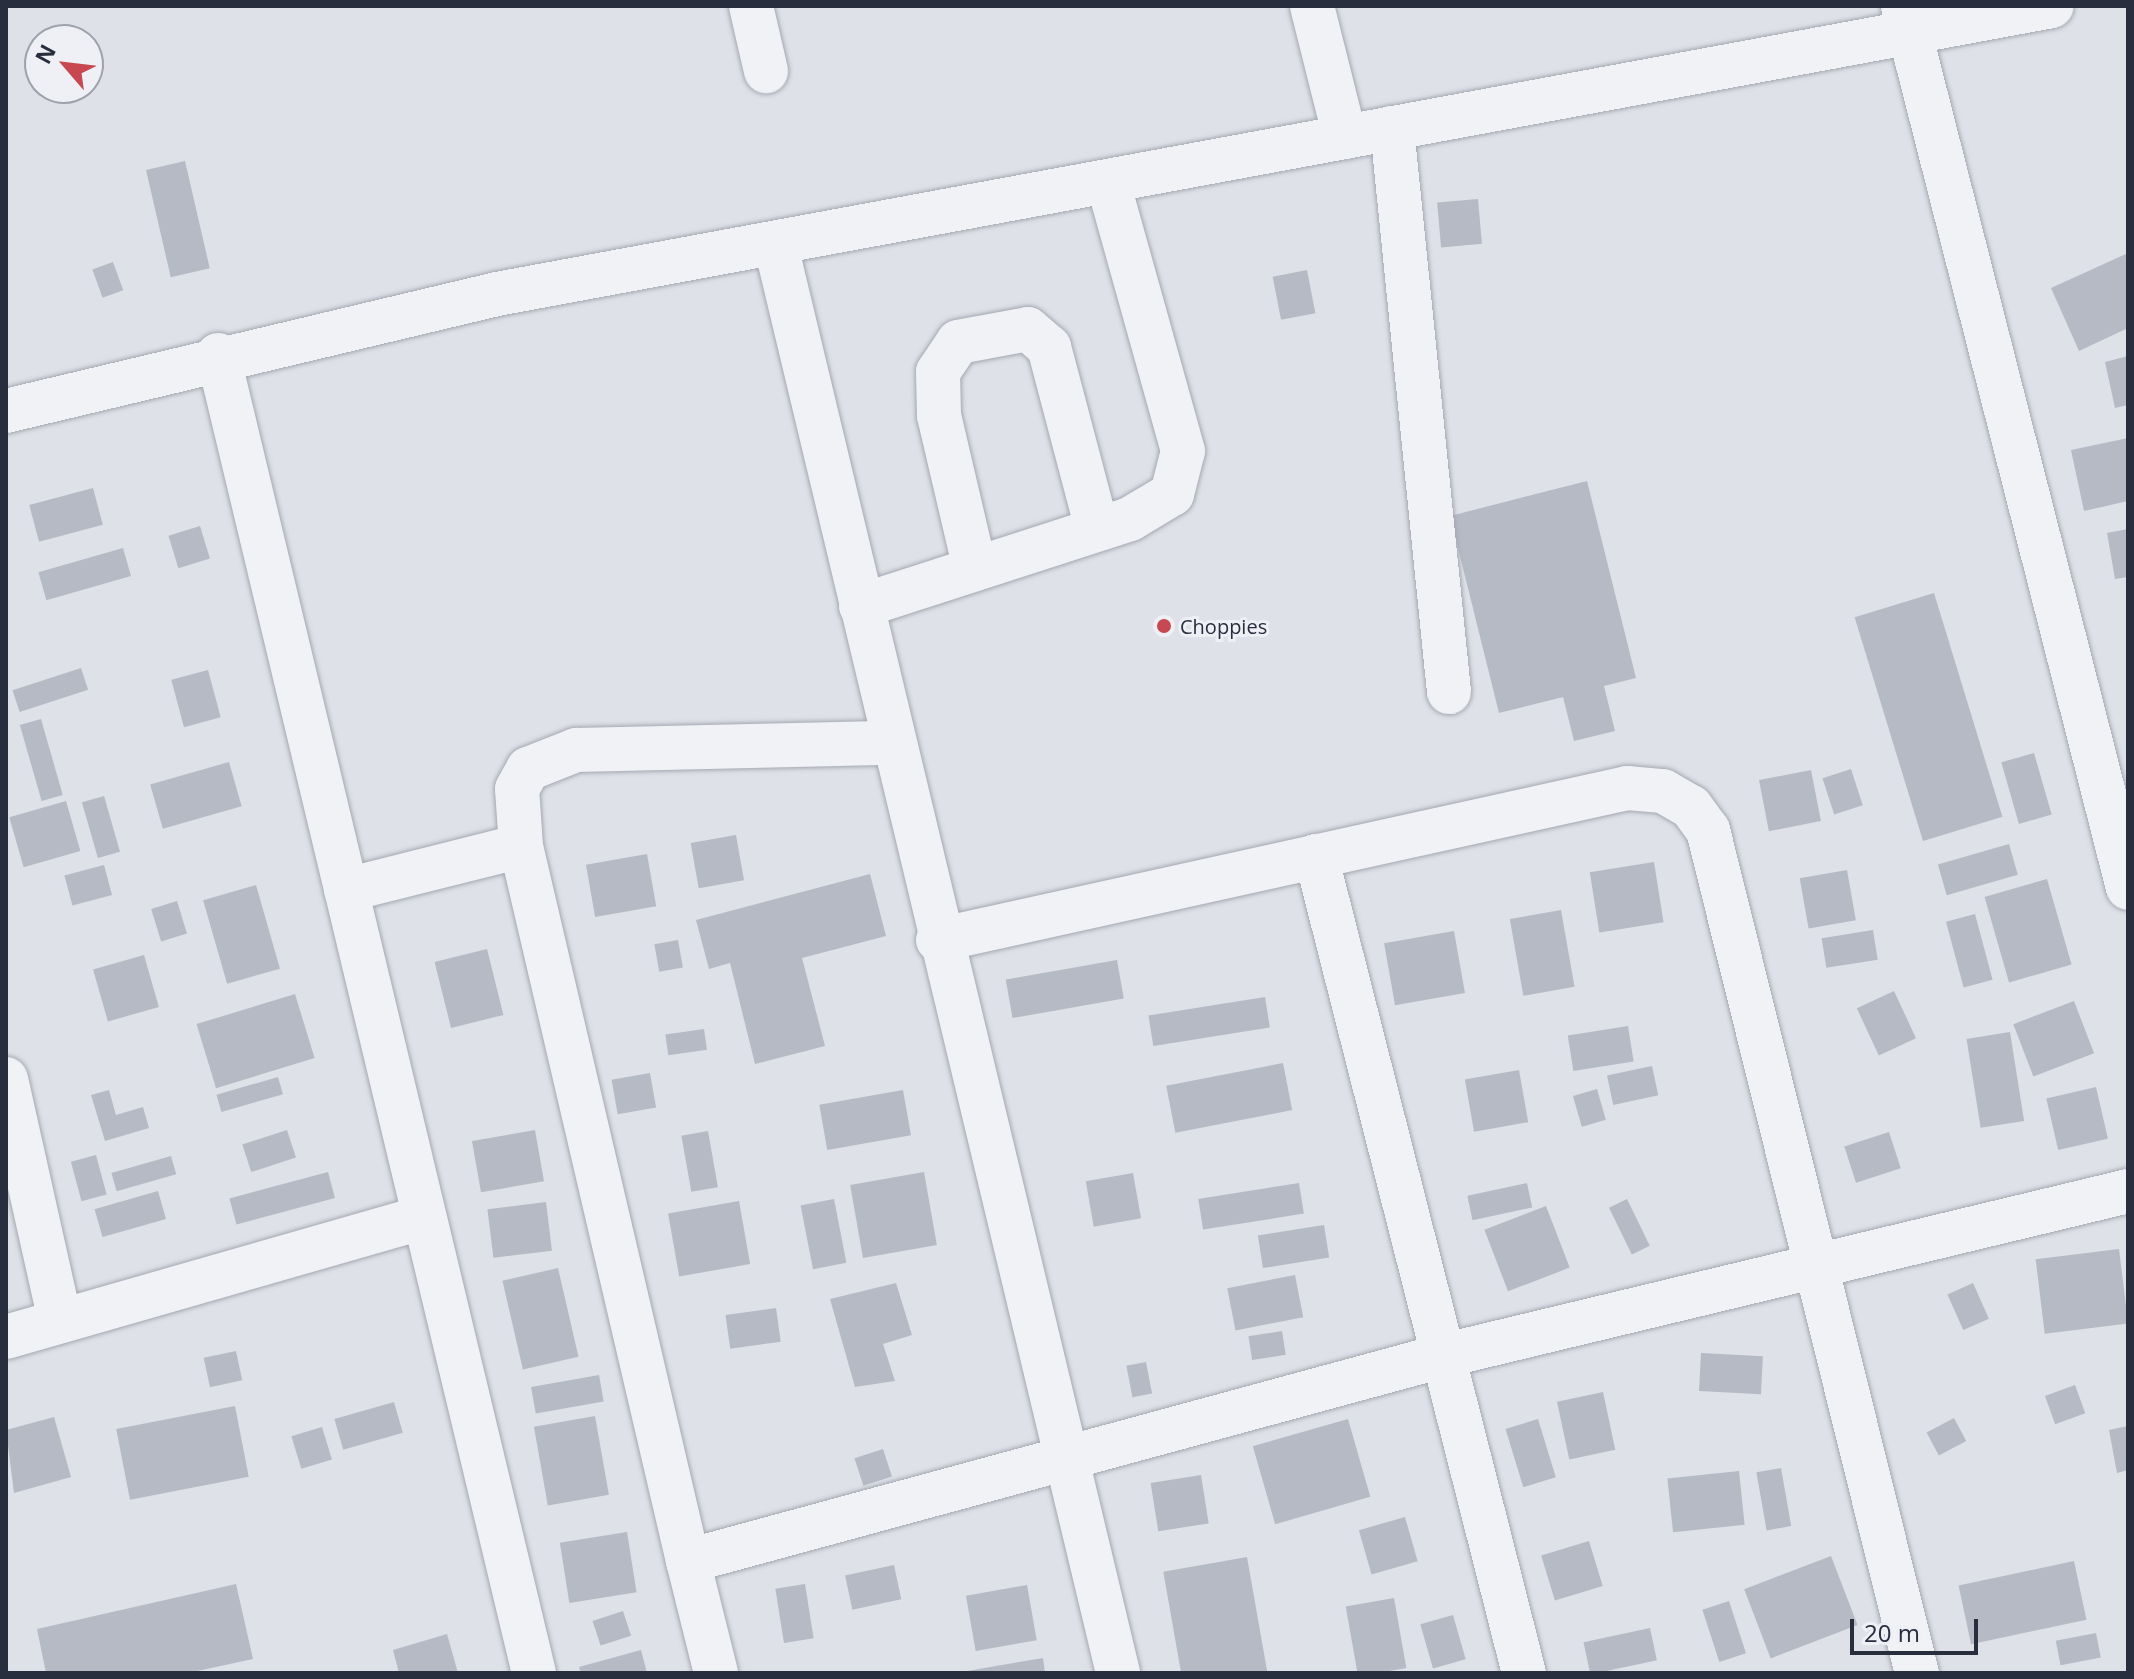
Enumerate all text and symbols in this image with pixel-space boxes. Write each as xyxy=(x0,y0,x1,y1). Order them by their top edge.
north arrow xyxy=(24,24,104,104)
text: N xyxy=(27,39,62,69)
place label: Choppies xyxy=(1180,614,1267,638)
marker: Choppies xyxy=(1155,617,1173,635)
scale bar xyxy=(1854,1603,1982,1653)
text: 20 m xyxy=(1864,1616,1920,1649)

